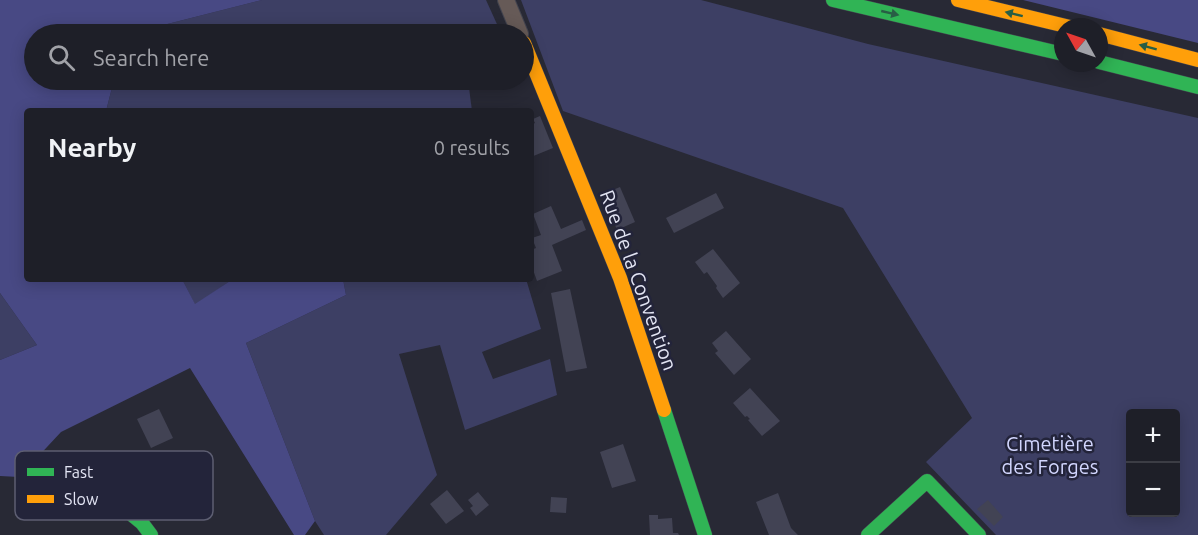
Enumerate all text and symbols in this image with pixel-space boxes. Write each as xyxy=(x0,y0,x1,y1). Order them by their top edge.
one-way arrow xyxy=(881,8,900,18)
one-way arrow xyxy=(1005,8,1024,18)
north arrow xyxy=(1054,18,1108,72)
search box xyxy=(24,24,534,90)
icon: search xyxy=(45,41,78,74)
one-way arrow xyxy=(1139,42,1158,52)
text: Search here xyxy=(93,45,209,70)
text: Nearby xyxy=(48,133,136,162)
text: 0 results xyxy=(434,136,510,159)
street label: Rue de la Convention xyxy=(596,187,682,373)
map controls xyxy=(1126,409,1180,517)
button: + xyxy=(1126,409,1180,463)
park label: Cimetière des Forges xyxy=(1002,432,1098,478)
legend xyxy=(15,451,213,520)
text: Fast xyxy=(64,463,94,481)
button: − xyxy=(1126,463,1180,517)
text: Slow xyxy=(64,490,99,508)

